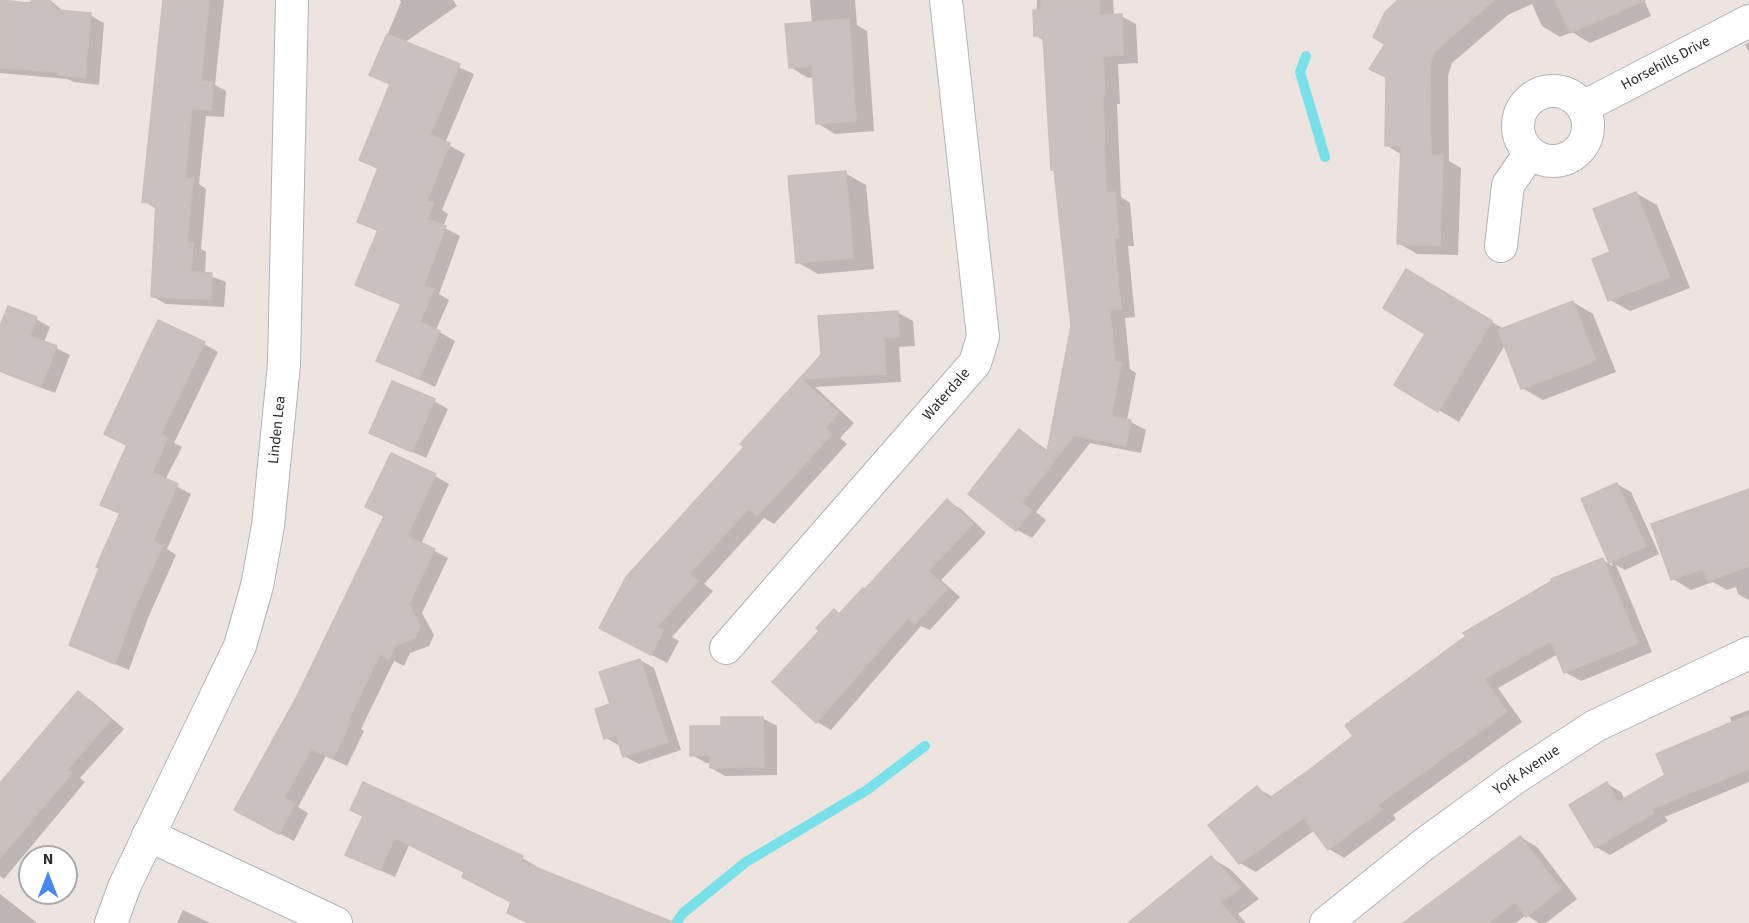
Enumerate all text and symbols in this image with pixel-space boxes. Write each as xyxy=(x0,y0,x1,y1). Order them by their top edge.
street label: Horsehills Drive xyxy=(1618,33,1714,95)
street label: Waterdale xyxy=(919,365,975,425)
street label: Linden Lea xyxy=(265,395,291,465)
street label: York Avenue xyxy=(1490,742,1564,800)
north arrow xyxy=(18,845,78,905)
text: N xyxy=(43,848,53,870)

